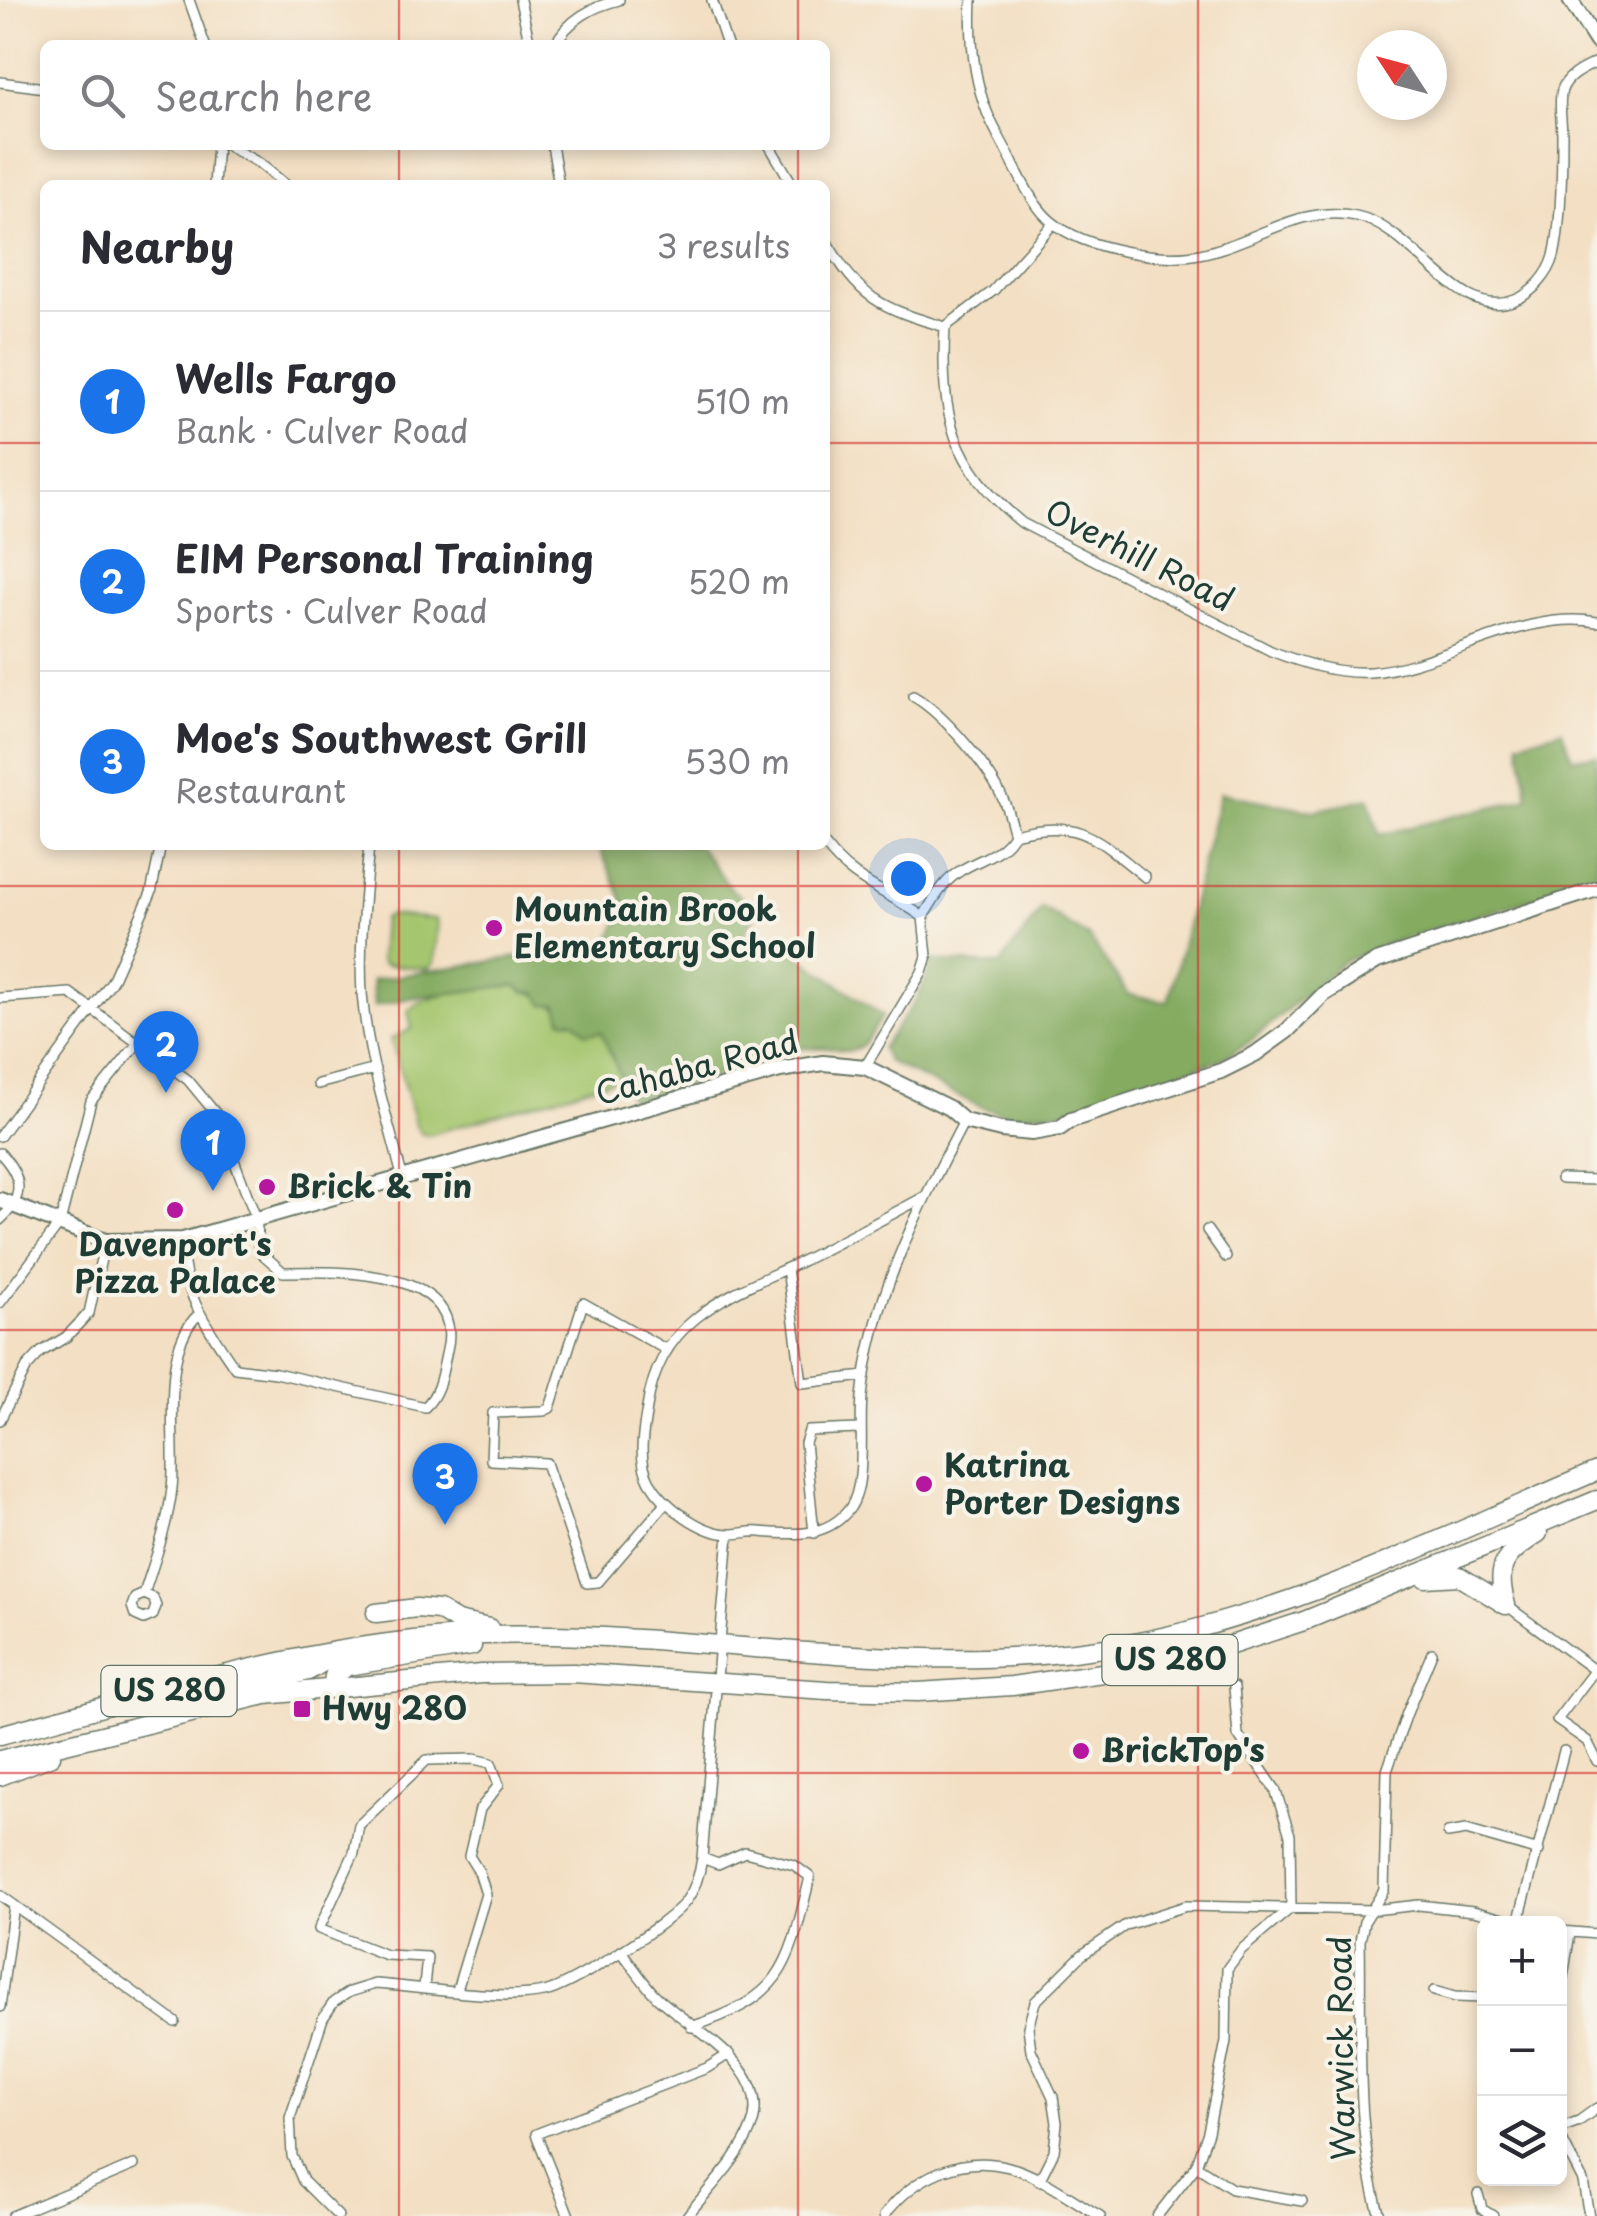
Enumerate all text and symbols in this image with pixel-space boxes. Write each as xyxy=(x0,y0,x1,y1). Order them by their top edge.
north arrow xyxy=(1357,30,1447,120)
search box xyxy=(40,40,830,150)
text: Search here xyxy=(155,67,372,124)
icon: search xyxy=(75,68,130,123)
text: Nearby xyxy=(80,214,234,277)
text: 3 results xyxy=(656,221,790,269)
text: Wells Fargo xyxy=(175,349,397,406)
text: 1 xyxy=(105,377,120,425)
text: 510 m xyxy=(694,377,790,425)
text: Bank · Culver Road xyxy=(175,406,469,454)
street label: Overhill Road xyxy=(1037,486,1243,622)
text: EIM Personal Training xyxy=(175,529,594,586)
text: 2 xyxy=(101,557,124,605)
text: 520 m xyxy=(688,557,790,605)
text: Sports · Culver Road xyxy=(175,586,488,634)
text: Moe's Southwest Grill xyxy=(175,709,587,766)
text: 3 xyxy=(102,737,123,785)
text: 530 m xyxy=(684,737,790,785)
text: Restaurant xyxy=(175,766,346,814)
your location xyxy=(883,853,934,904)
place label: Mountain Brook Elementary School xyxy=(514,884,815,969)
marker: Mountain Brook Elementary School xyxy=(483,917,505,939)
pin: 2 xyxy=(134,1010,198,1093)
street label: Cahaba Road xyxy=(590,1016,803,1116)
pin: 1 xyxy=(180,1108,246,1191)
place label: Brick & Tin xyxy=(287,1161,472,1209)
marker: Brick & Tin xyxy=(256,1176,278,1198)
marker: Davenport's Pizza Palace xyxy=(164,1199,186,1221)
place label: Davenport's Pizza Palace xyxy=(74,1219,276,1304)
place label: Katrina Porter Designs xyxy=(944,1440,1180,1525)
pin: 3 xyxy=(412,1442,478,1525)
marker: Katrina Porter Designs xyxy=(913,1473,935,1495)
road number: US 280 xyxy=(1102,1635,1238,1685)
road number: US 280 xyxy=(101,1666,236,1716)
place label: Hwy 280 xyxy=(322,1683,467,1731)
marker: Hwy 280 xyxy=(291,1698,313,1720)
place label: BrickTop's xyxy=(1101,1725,1265,1773)
marker: BrickTop's xyxy=(1070,1740,1092,1762)
map controls xyxy=(1477,1916,1567,2186)
button: + xyxy=(1477,1916,1567,2006)
street label: Warwick Road xyxy=(1314,1936,1366,2161)
button: − xyxy=(1477,2006,1567,2096)
button: layers xyxy=(1477,2096,1567,2186)

